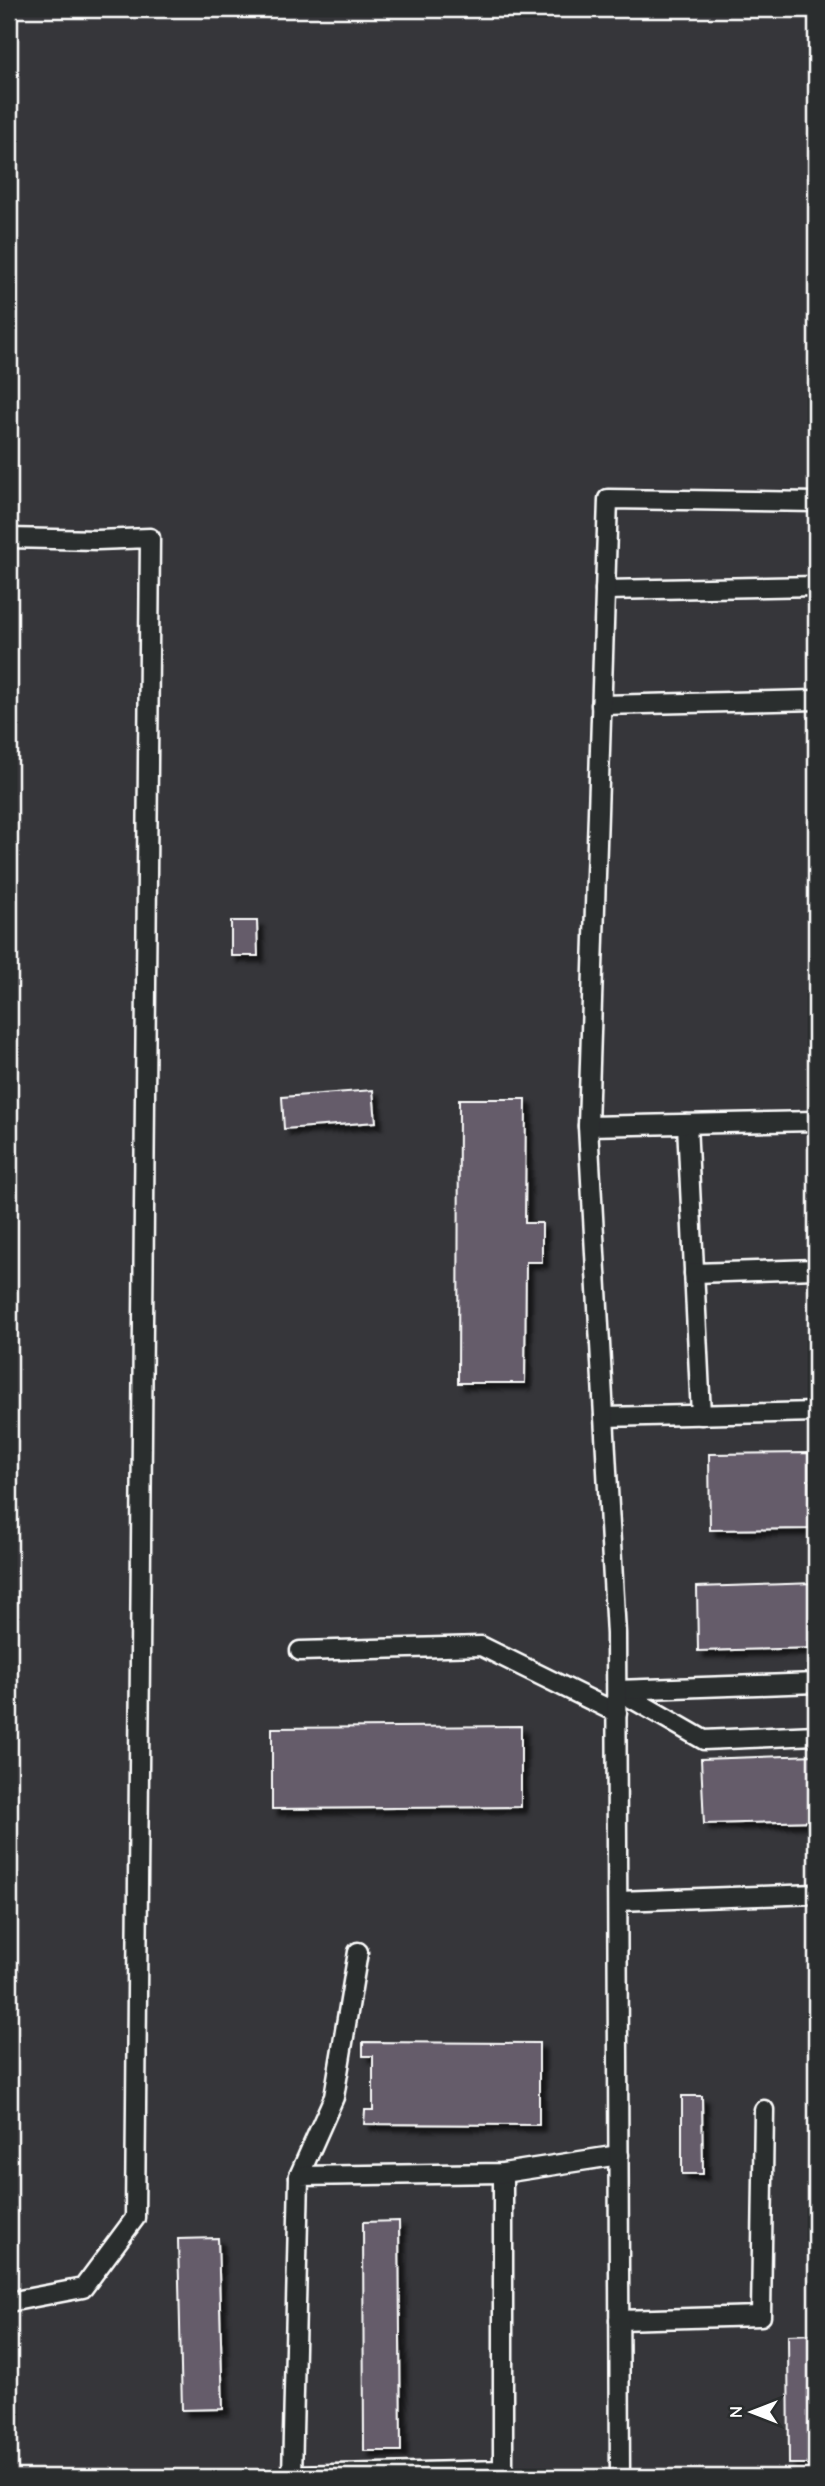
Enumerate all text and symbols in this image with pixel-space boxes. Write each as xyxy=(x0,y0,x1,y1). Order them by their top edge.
north arrow xyxy=(716,2378,786,2448)
text: N xyxy=(725,2406,747,2418)

